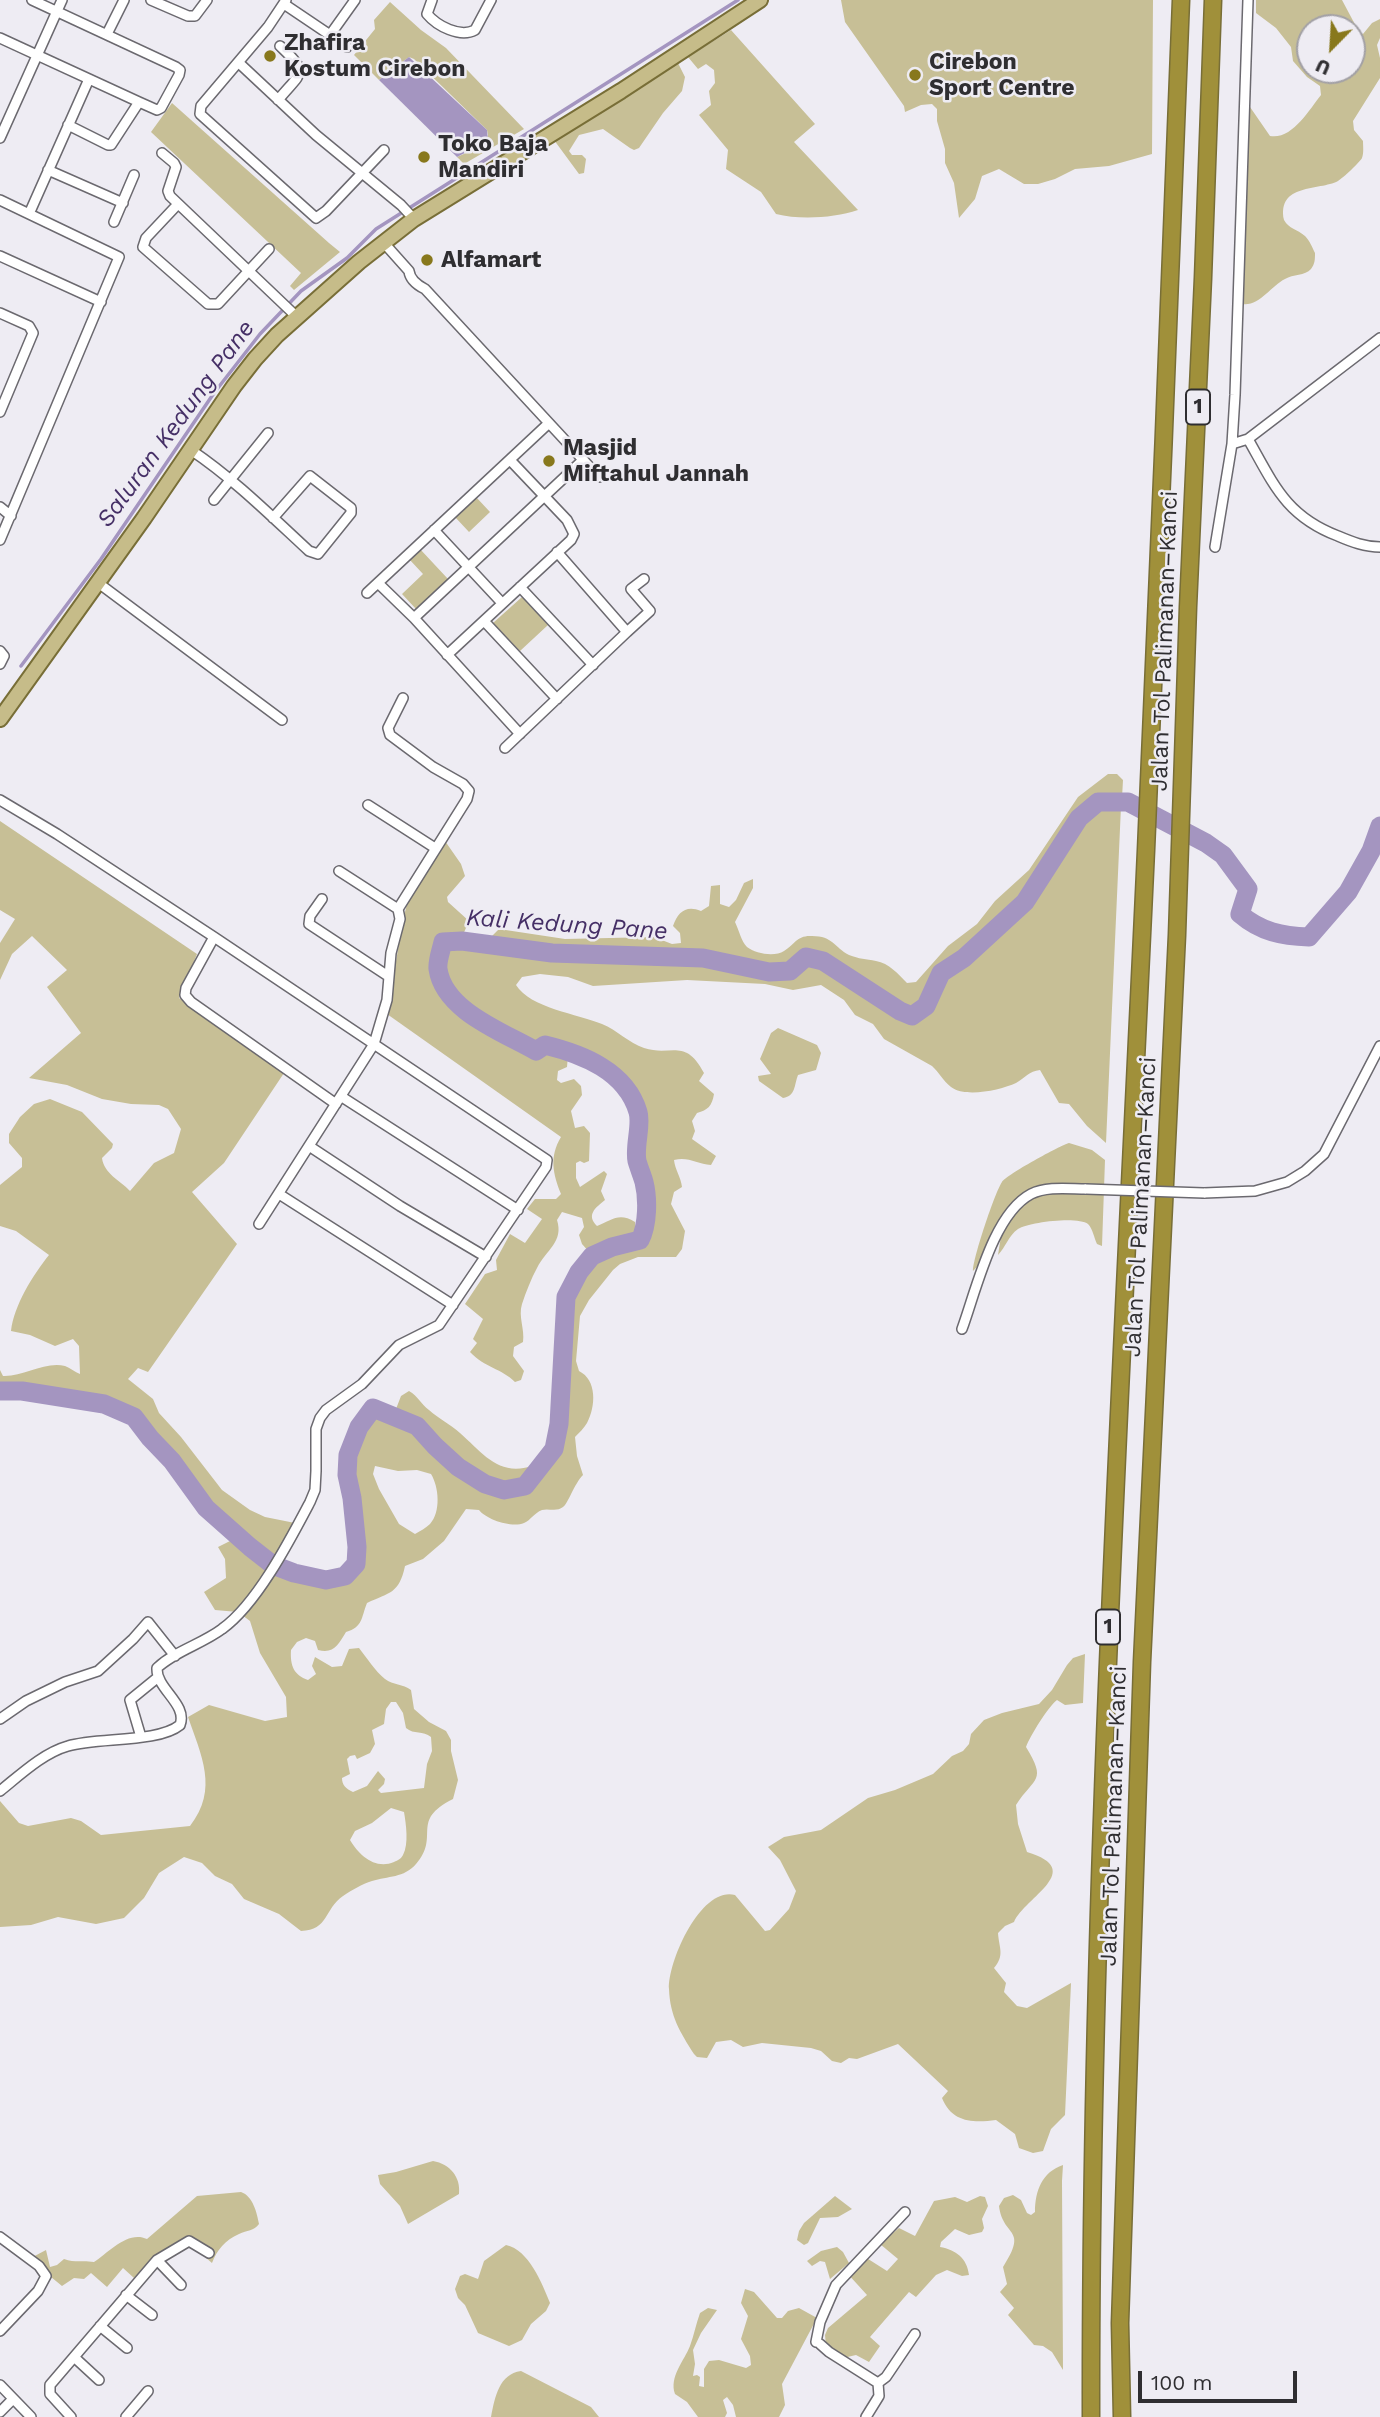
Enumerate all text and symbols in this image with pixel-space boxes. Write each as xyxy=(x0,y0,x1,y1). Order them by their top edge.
north arrow xyxy=(1296,14,1366,84)
place label: Zhafira Kostum Cirebon xyxy=(284,29,465,83)
marker: Zhafira Kostum Cirebon xyxy=(262,48,278,64)
place label: Cirebon Sport Centre xyxy=(929,48,1075,102)
text: U xyxy=(1312,54,1334,80)
marker: Cirebon Sport Centre xyxy=(907,67,923,83)
place label: Toko Baja Mandiri xyxy=(438,130,548,184)
marker: Toko Baja Mandiri xyxy=(416,149,432,165)
place label: Alfamart xyxy=(441,246,541,274)
marker: Alfamart xyxy=(419,252,435,268)
water label: Saluran Kedung Pane xyxy=(91,315,261,533)
road number: 1 xyxy=(1186,390,1210,424)
place label: Masjid Miftahul Jannah xyxy=(563,434,749,488)
marker: Masjid Miftahul Jannah xyxy=(541,453,557,469)
street label: Jalan Tol Palimanan–Kanci xyxy=(1146,490,1184,792)
water label: Kali Kedung Pane xyxy=(465,904,669,946)
street label: Jalan Tol Palimanan–Kanci xyxy=(1119,1056,1163,1358)
road number: 1 xyxy=(1096,1610,1120,1644)
street label: Jalan Tol Palimanan–Kanci xyxy=(1095,1665,1133,1967)
scale bar xyxy=(1142,2358,1301,2402)
text: 100 m xyxy=(1151,2370,1213,2395)

